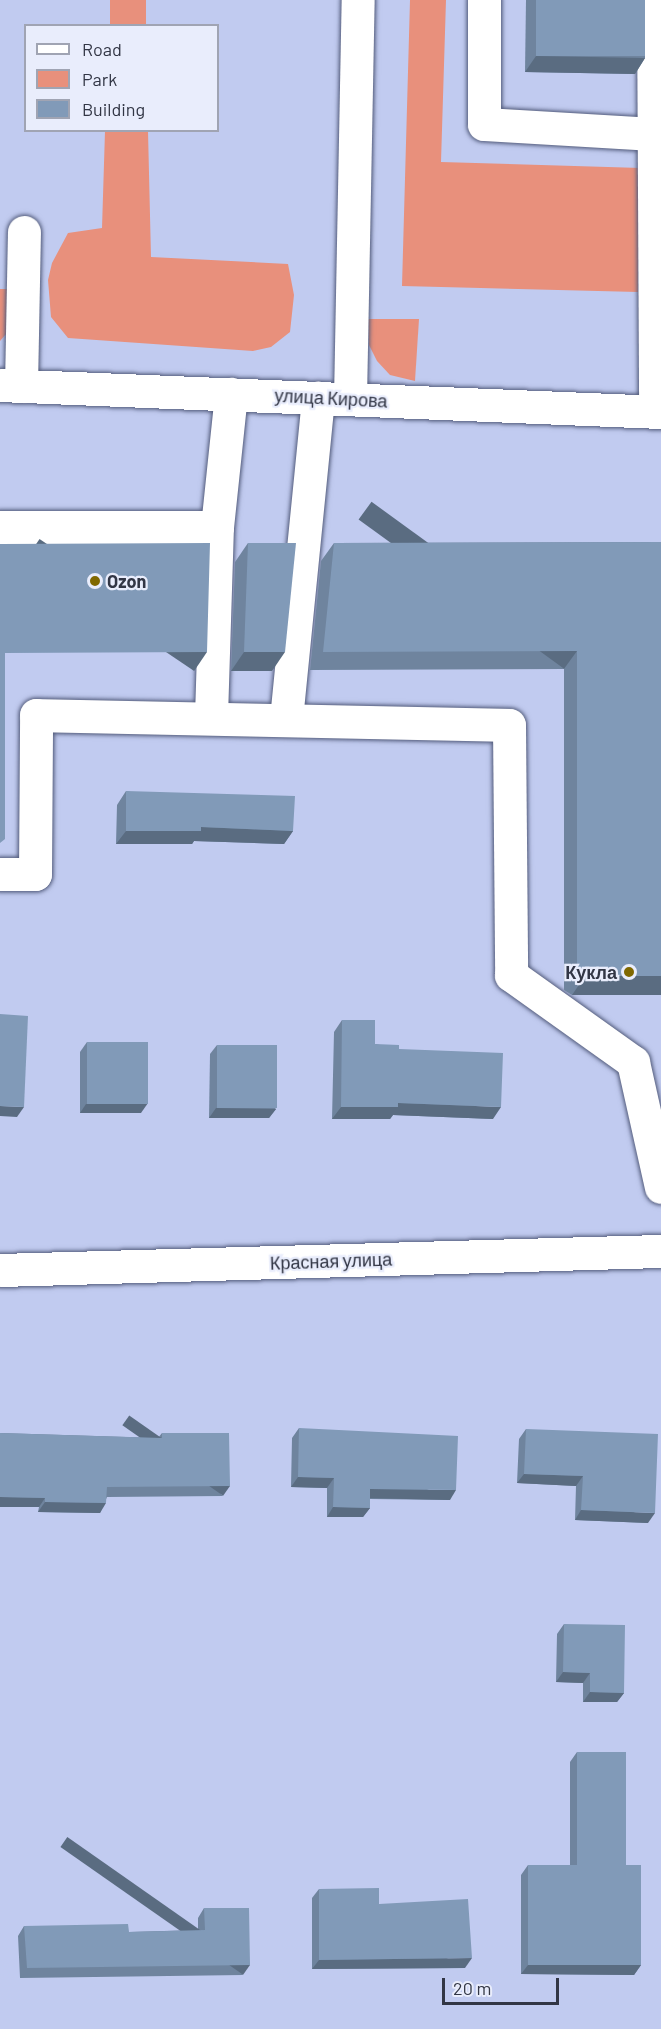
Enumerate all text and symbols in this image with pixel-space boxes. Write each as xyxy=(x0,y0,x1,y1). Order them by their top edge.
legend xyxy=(24,24,219,132)
text: Road xyxy=(82,38,122,60)
text: Park xyxy=(82,68,117,90)
text: Building xyxy=(82,98,145,120)
street label: улица Кирова xyxy=(274,384,388,412)
place label: Ozon xyxy=(107,570,146,592)
marker: Ozon xyxy=(88,574,102,588)
place label: Кукла xyxy=(565,961,617,983)
marker: Кукла xyxy=(622,965,636,979)
street label: Красная улица xyxy=(270,1248,392,1274)
scale bar xyxy=(445,1966,562,2004)
text: 20 m xyxy=(453,1977,491,1999)

